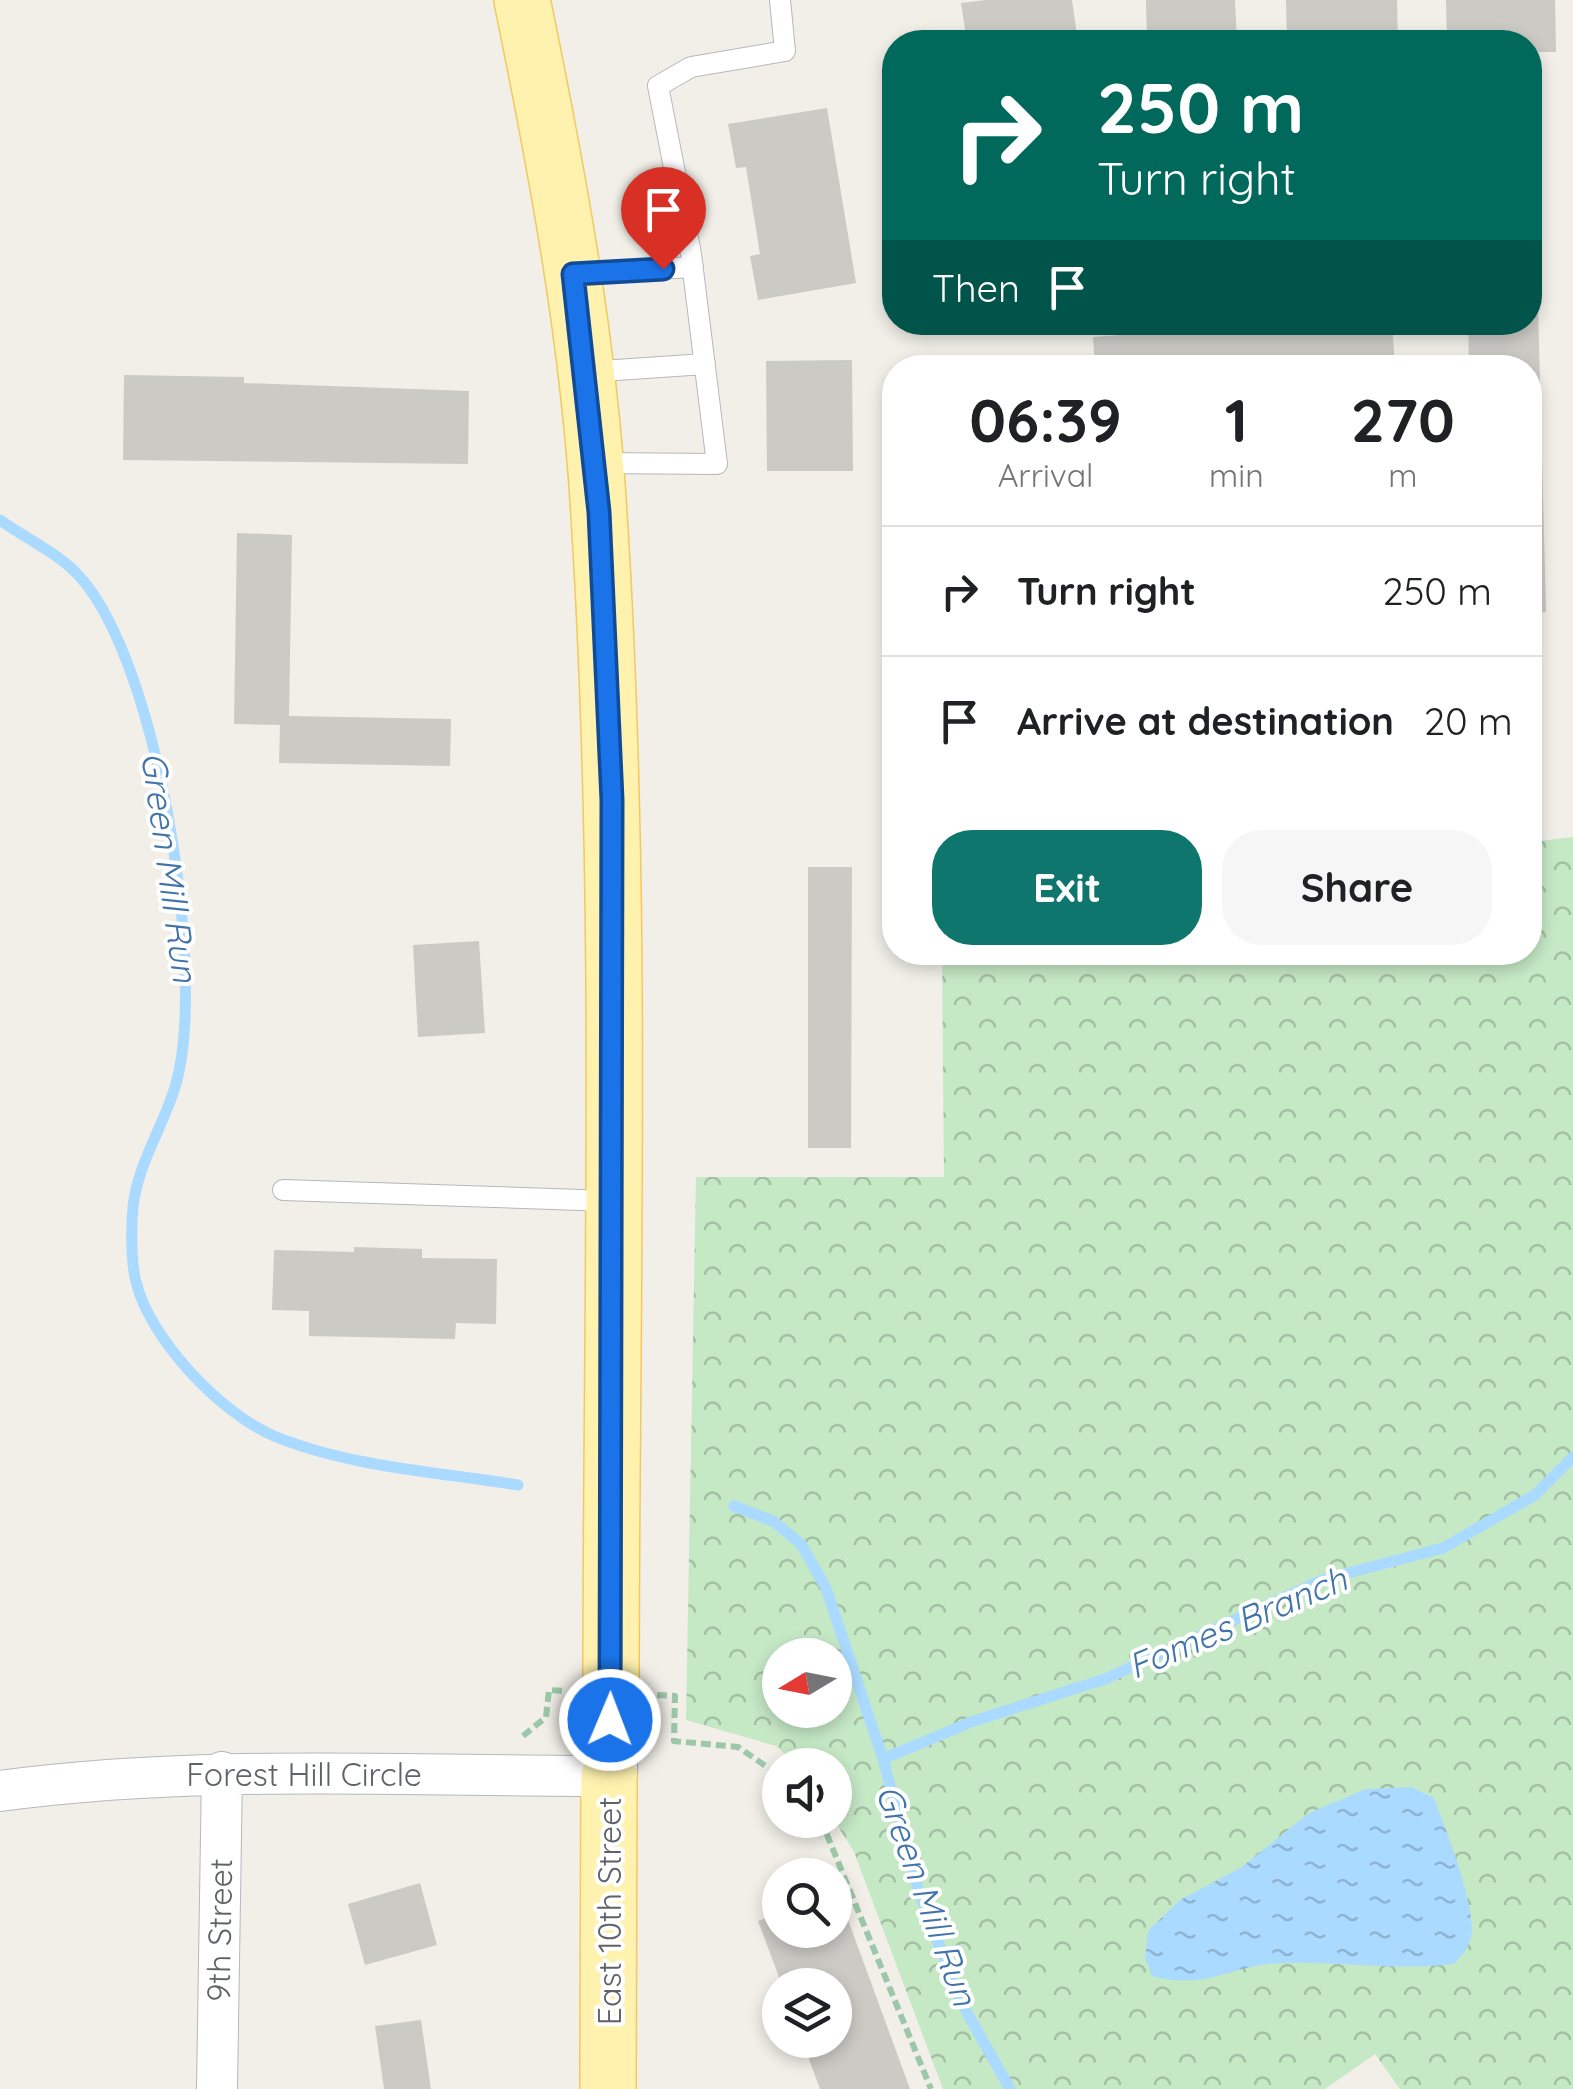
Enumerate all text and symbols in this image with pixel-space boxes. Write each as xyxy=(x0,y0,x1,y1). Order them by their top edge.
text: 250 m xyxy=(1097,63,1304,151)
icon: right xyxy=(932,70,1062,200)
text: Turn right xyxy=(1097,150,1296,206)
pin xyxy=(621,167,706,270)
icon: arrive xyxy=(636,182,691,237)
icon: arrive xyxy=(1040,260,1095,315)
text: Then xyxy=(932,264,1020,312)
text: 06:39 xyxy=(969,382,1122,457)
text: 1 xyxy=(1225,382,1248,457)
text: 270 xyxy=(1351,382,1455,457)
text: Arrival xyxy=(998,455,1093,495)
text: min xyxy=(1209,455,1264,495)
text: m xyxy=(1388,455,1417,495)
icon: right xyxy=(932,564,987,619)
text: Turn right xyxy=(1017,567,1196,615)
text: 250 m xyxy=(1383,567,1492,615)
icon: arrive xyxy=(932,694,987,749)
text: Arrive at destination xyxy=(1017,697,1394,745)
text: 20 m xyxy=(1424,697,1513,745)
water label: Green Mill Run xyxy=(132,749,208,986)
button: Exit xyxy=(932,830,1202,945)
button: Share xyxy=(1222,830,1492,945)
water label: Fomes Branch xyxy=(1121,1556,1354,1688)
north arrow xyxy=(762,1638,852,1728)
map controls xyxy=(762,1638,852,2058)
position arrow xyxy=(558,1668,662,1772)
button: sound xyxy=(762,1748,852,1838)
street label: Forest Hill Circle xyxy=(186,1754,422,1794)
water label: Green Mill Run xyxy=(867,1779,988,2012)
street label: East 10th Street xyxy=(589,1797,629,2025)
street label: 9th Street xyxy=(198,1858,240,2002)
button: search xyxy=(762,1858,852,1948)
button: layers xyxy=(762,1968,852,2058)

